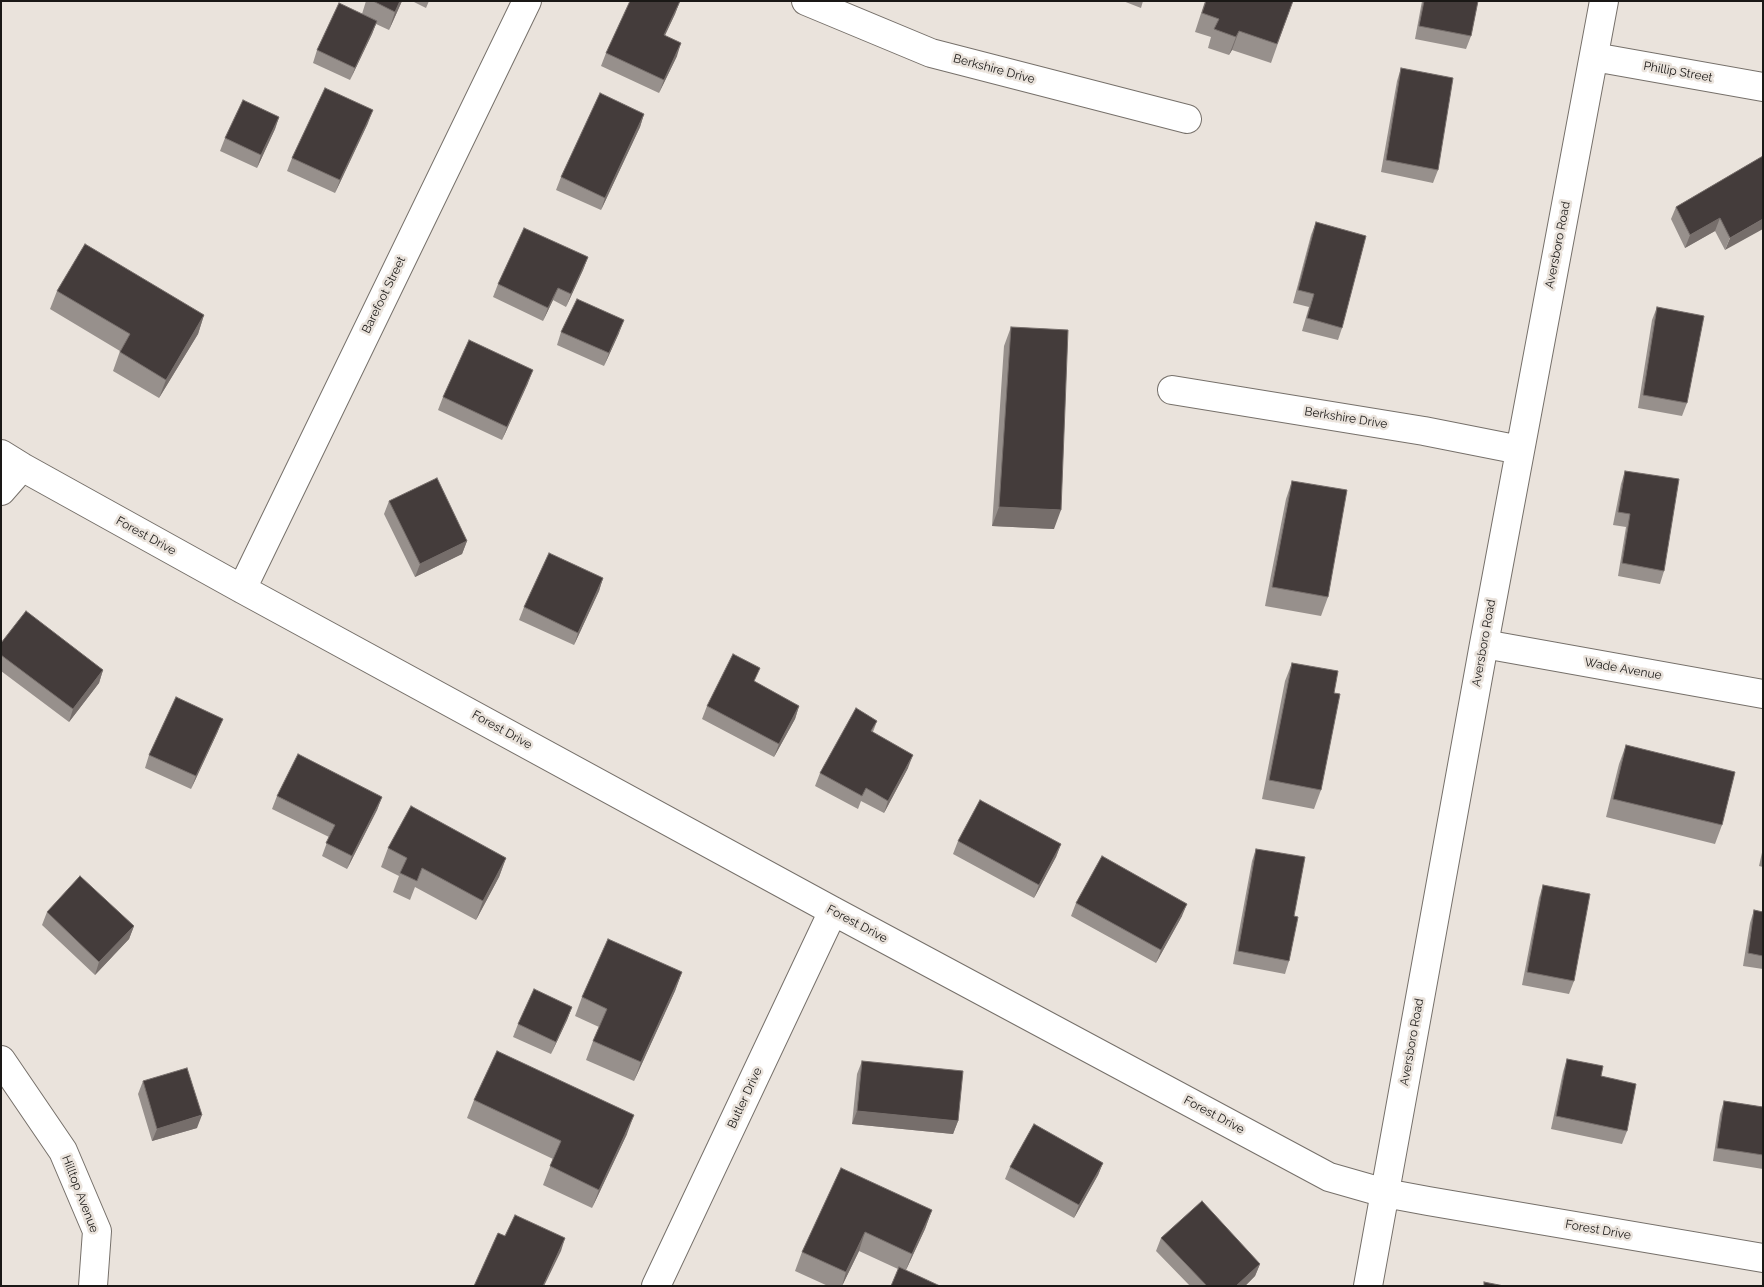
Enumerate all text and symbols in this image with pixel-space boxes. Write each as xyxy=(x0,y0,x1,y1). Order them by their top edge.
street label: Berkshire Drive xyxy=(952,51,1036,87)
street label: Phillip Street xyxy=(1642,59,1714,85)
street label: Aversboro Road xyxy=(1542,200,1574,290)
street label: Barefoot Street xyxy=(359,254,409,336)
street label: Berkshire Drive xyxy=(1304,404,1388,432)
street label: Forest Drive xyxy=(113,514,179,558)
street label: Aversboro Road xyxy=(1469,598,1499,688)
street label: Wade Avenue xyxy=(1583,655,1663,683)
street label: Forest Drive xyxy=(469,708,535,752)
street label: Forest Drive xyxy=(824,902,890,946)
street label: Aversboro Road xyxy=(1397,997,1427,1087)
street label: Butler Drive xyxy=(725,1065,765,1131)
street label: Forest Drive xyxy=(1181,1093,1247,1137)
street label: Hilltop Avenue xyxy=(59,1153,101,1235)
street label: Forest Drive xyxy=(1564,1217,1632,1243)

